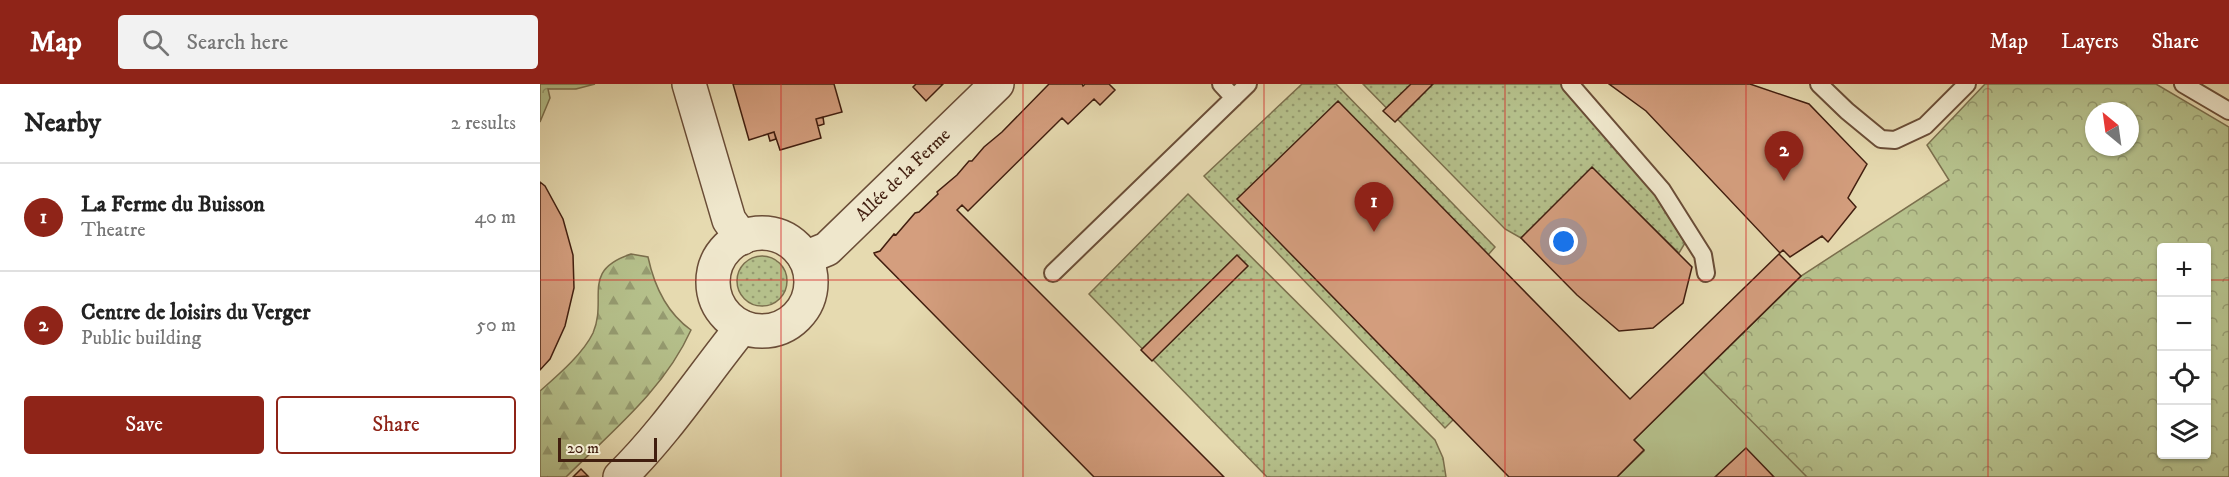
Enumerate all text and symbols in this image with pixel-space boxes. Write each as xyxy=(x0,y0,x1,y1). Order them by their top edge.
search box xyxy=(118,15,538,69)
text: Map xyxy=(30,25,82,60)
icon: search xyxy=(139,26,172,59)
text: Search here xyxy=(187,29,288,56)
text: Map xyxy=(1989,29,2028,55)
text: Layers xyxy=(2061,29,2119,55)
text: Share xyxy=(2152,29,2199,55)
north arrow xyxy=(2085,102,2139,156)
text: Nearby xyxy=(24,107,101,140)
text: 2 results xyxy=(451,111,516,136)
street label: Allée de la Ferme xyxy=(851,124,955,226)
pin: 2 xyxy=(1764,132,1804,181)
pin: 1 xyxy=(1354,182,1394,232)
text: La Ferme du Buisson xyxy=(81,191,265,218)
text: 1 xyxy=(40,205,47,230)
text: 40 m xyxy=(474,205,516,230)
text: Theatre xyxy=(81,218,145,243)
your location xyxy=(1549,227,1578,256)
map controls xyxy=(2157,243,2211,459)
button: + xyxy=(2157,243,2211,297)
button: − xyxy=(2157,297,2211,351)
text: Centre de loisirs du Verger xyxy=(81,299,311,326)
text: 2 xyxy=(39,313,48,338)
text: 50 m xyxy=(476,313,516,338)
text: Public building xyxy=(81,326,201,351)
button: locate xyxy=(2157,351,2211,405)
button: Save xyxy=(24,396,264,454)
button: Share xyxy=(276,396,516,454)
button: layers xyxy=(2157,405,2211,459)
scale bar xyxy=(558,435,657,462)
text: 20 m xyxy=(567,438,599,458)

